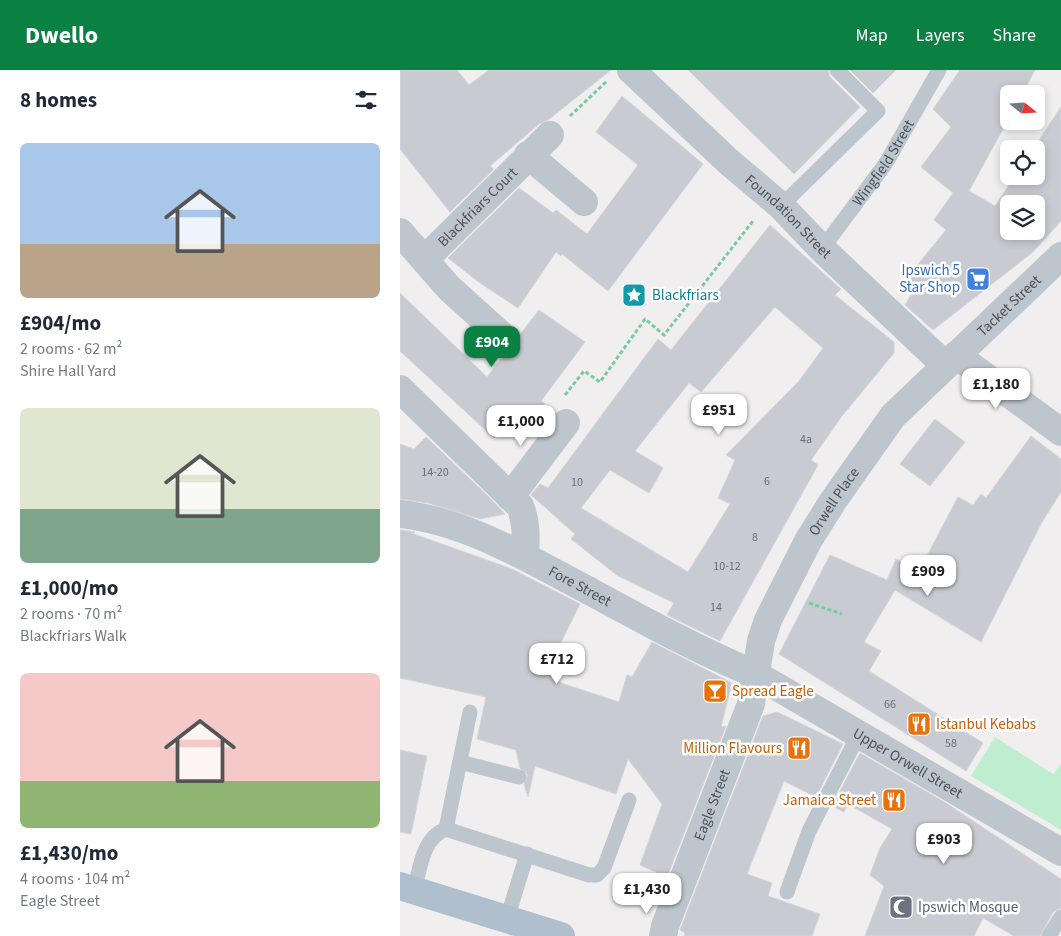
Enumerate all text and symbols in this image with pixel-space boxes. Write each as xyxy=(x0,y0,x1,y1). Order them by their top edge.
text: Dwello xyxy=(25,18,98,53)
text: Map xyxy=(856,23,888,48)
text: Layers xyxy=(916,23,965,48)
text: Share xyxy=(993,23,1036,48)
text: 8 homes xyxy=(20,85,97,115)
north arrow xyxy=(1000,85,1045,130)
map controls xyxy=(1000,85,1045,240)
icon: filters xyxy=(352,86,380,114)
street label: Wingfield Street xyxy=(847,116,919,210)
button: locate xyxy=(1000,140,1045,185)
street label: Blackfriars Court xyxy=(433,162,522,251)
street label: Foundation Street xyxy=(741,169,836,263)
icon: home xyxy=(155,176,245,266)
button: layers xyxy=(1000,195,1045,240)
place label: Ipswich 5 Star Shop xyxy=(899,260,960,298)
supermarket icon: Ipswich 5 Star Shop xyxy=(965,266,991,292)
street label: Tacket Street xyxy=(972,270,1046,341)
place icon: Blackfriars xyxy=(621,282,647,308)
place label: Blackfriars xyxy=(652,285,719,306)
text: £904/mo xyxy=(20,308,101,338)
pin: £904 xyxy=(462,326,522,368)
text: £904 xyxy=(475,331,509,353)
text: 2 rooms · 62 m² xyxy=(20,338,122,360)
text: Shire Hall Yard xyxy=(20,360,116,382)
pin: £1,180 xyxy=(955,368,1037,410)
text: £1,180 xyxy=(972,373,1020,395)
pin: £951 xyxy=(689,394,749,436)
text: £951 xyxy=(702,399,736,421)
pin: £1,000 xyxy=(480,404,562,447)
text: £1,000 xyxy=(497,410,545,432)
house number: 4a xyxy=(800,431,812,448)
icon: home xyxy=(155,441,245,531)
street label: Orwell Place xyxy=(803,463,864,540)
house number: 14-20 xyxy=(421,464,449,481)
house number: 6 xyxy=(764,473,770,490)
house number: 10 xyxy=(571,474,583,491)
house number: 8 xyxy=(752,529,758,546)
pin: £909 xyxy=(898,554,958,597)
house number: 10-12 xyxy=(713,558,741,575)
text: £909 xyxy=(911,560,945,582)
street label: Fore Street xyxy=(545,561,615,612)
text: £1,000/mo xyxy=(20,573,119,603)
house number: 14 xyxy=(710,599,722,616)
text: 2 rooms · 70 m² xyxy=(20,603,122,625)
text: Blackfriars Walk xyxy=(20,625,127,647)
pin: £712 xyxy=(527,642,587,685)
text: £712 xyxy=(540,648,574,670)
bar icon: Spread Eagle xyxy=(702,678,728,704)
place label: Spread Eagle xyxy=(732,681,814,702)
house number: 66 xyxy=(884,696,896,713)
icon: home xyxy=(155,706,245,796)
restaurant icon: Istanbul Kebabs xyxy=(906,711,932,737)
place label: Istanbul Kebabs xyxy=(936,714,1036,735)
street label: Upper Orwell Street xyxy=(849,723,967,803)
restaurant icon: Million Flavours xyxy=(786,735,812,761)
house number: 58 xyxy=(945,735,957,752)
place label: Million Flavours xyxy=(683,738,782,759)
street label: Eagle Street xyxy=(689,766,735,844)
restaurant icon: Jamaica Street xyxy=(881,787,907,813)
place label: Jamaica Street xyxy=(783,790,876,811)
pin: £903 xyxy=(914,822,974,865)
text: £903 xyxy=(927,828,961,850)
text: £1,430/mo xyxy=(20,838,119,868)
text: 4 rooms · 104 m² xyxy=(20,868,130,890)
pin: £1,430 xyxy=(606,872,688,915)
text: £1,430 xyxy=(623,878,671,900)
text: Eagle Street xyxy=(20,890,100,912)
mosque icon: Ipswich Mosque xyxy=(888,894,914,920)
place label: Ipswich Mosque xyxy=(918,897,1018,918)

